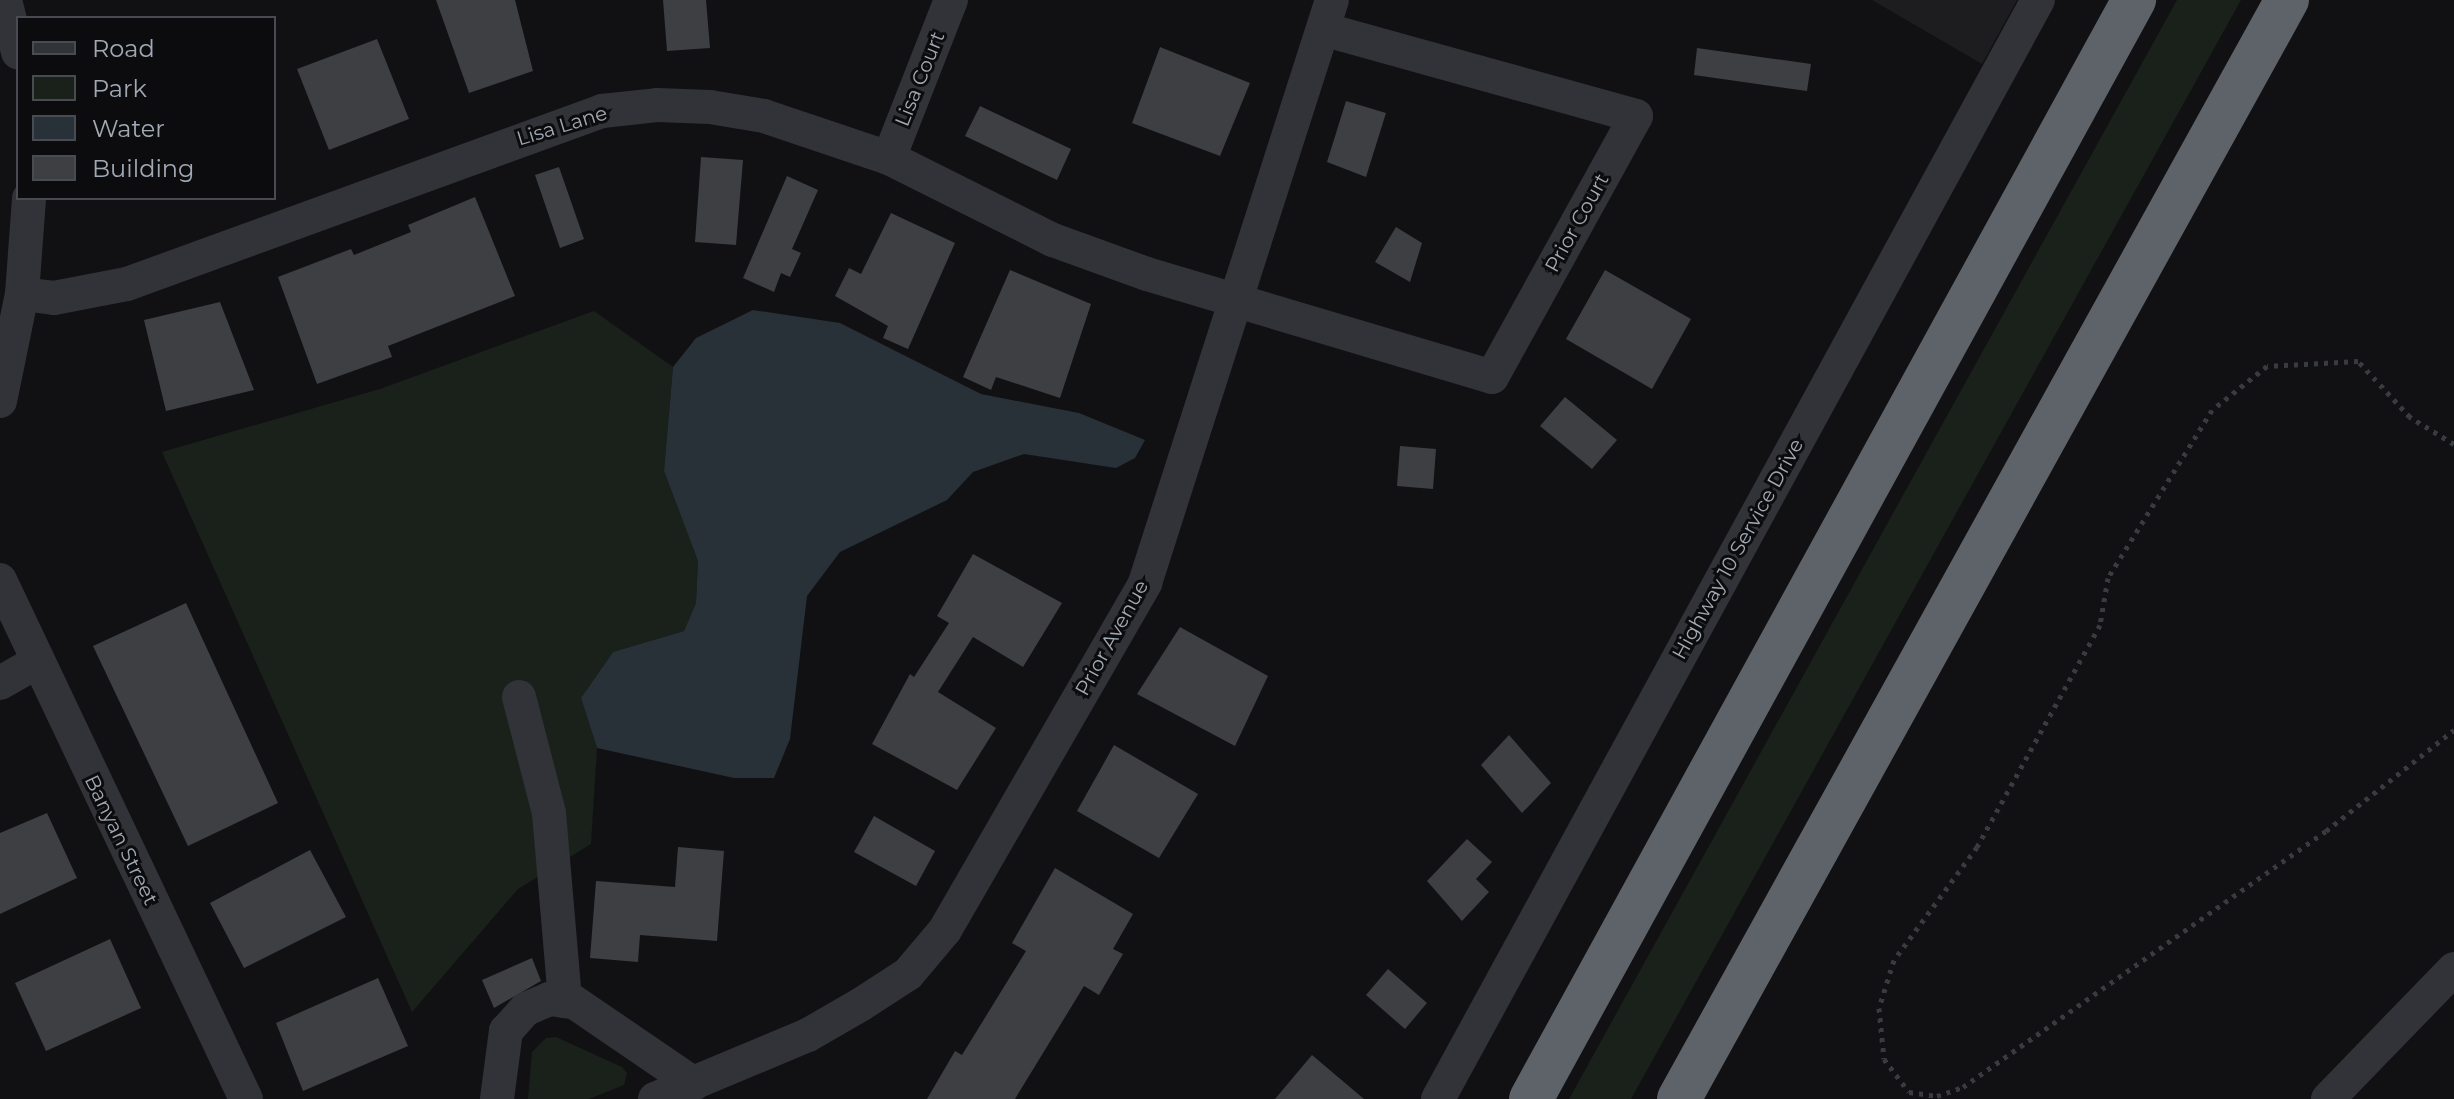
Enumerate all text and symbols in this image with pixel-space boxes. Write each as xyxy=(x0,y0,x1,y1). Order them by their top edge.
legend xyxy=(16,16,276,200)
street label: Lisa Court xyxy=(890,28,950,130)
text: Road xyxy=(92,34,155,63)
text: Park xyxy=(92,74,147,103)
street label: Lisa Lane xyxy=(514,101,610,151)
text: Water xyxy=(92,114,165,143)
text: Building xyxy=(92,154,195,183)
street label: Prior Court xyxy=(1540,169,1614,277)
street label: Highway 10 Service Drive xyxy=(1667,434,1809,664)
street label: Prior Avenue xyxy=(1070,576,1154,700)
street label: Banyan Street xyxy=(79,771,163,909)

